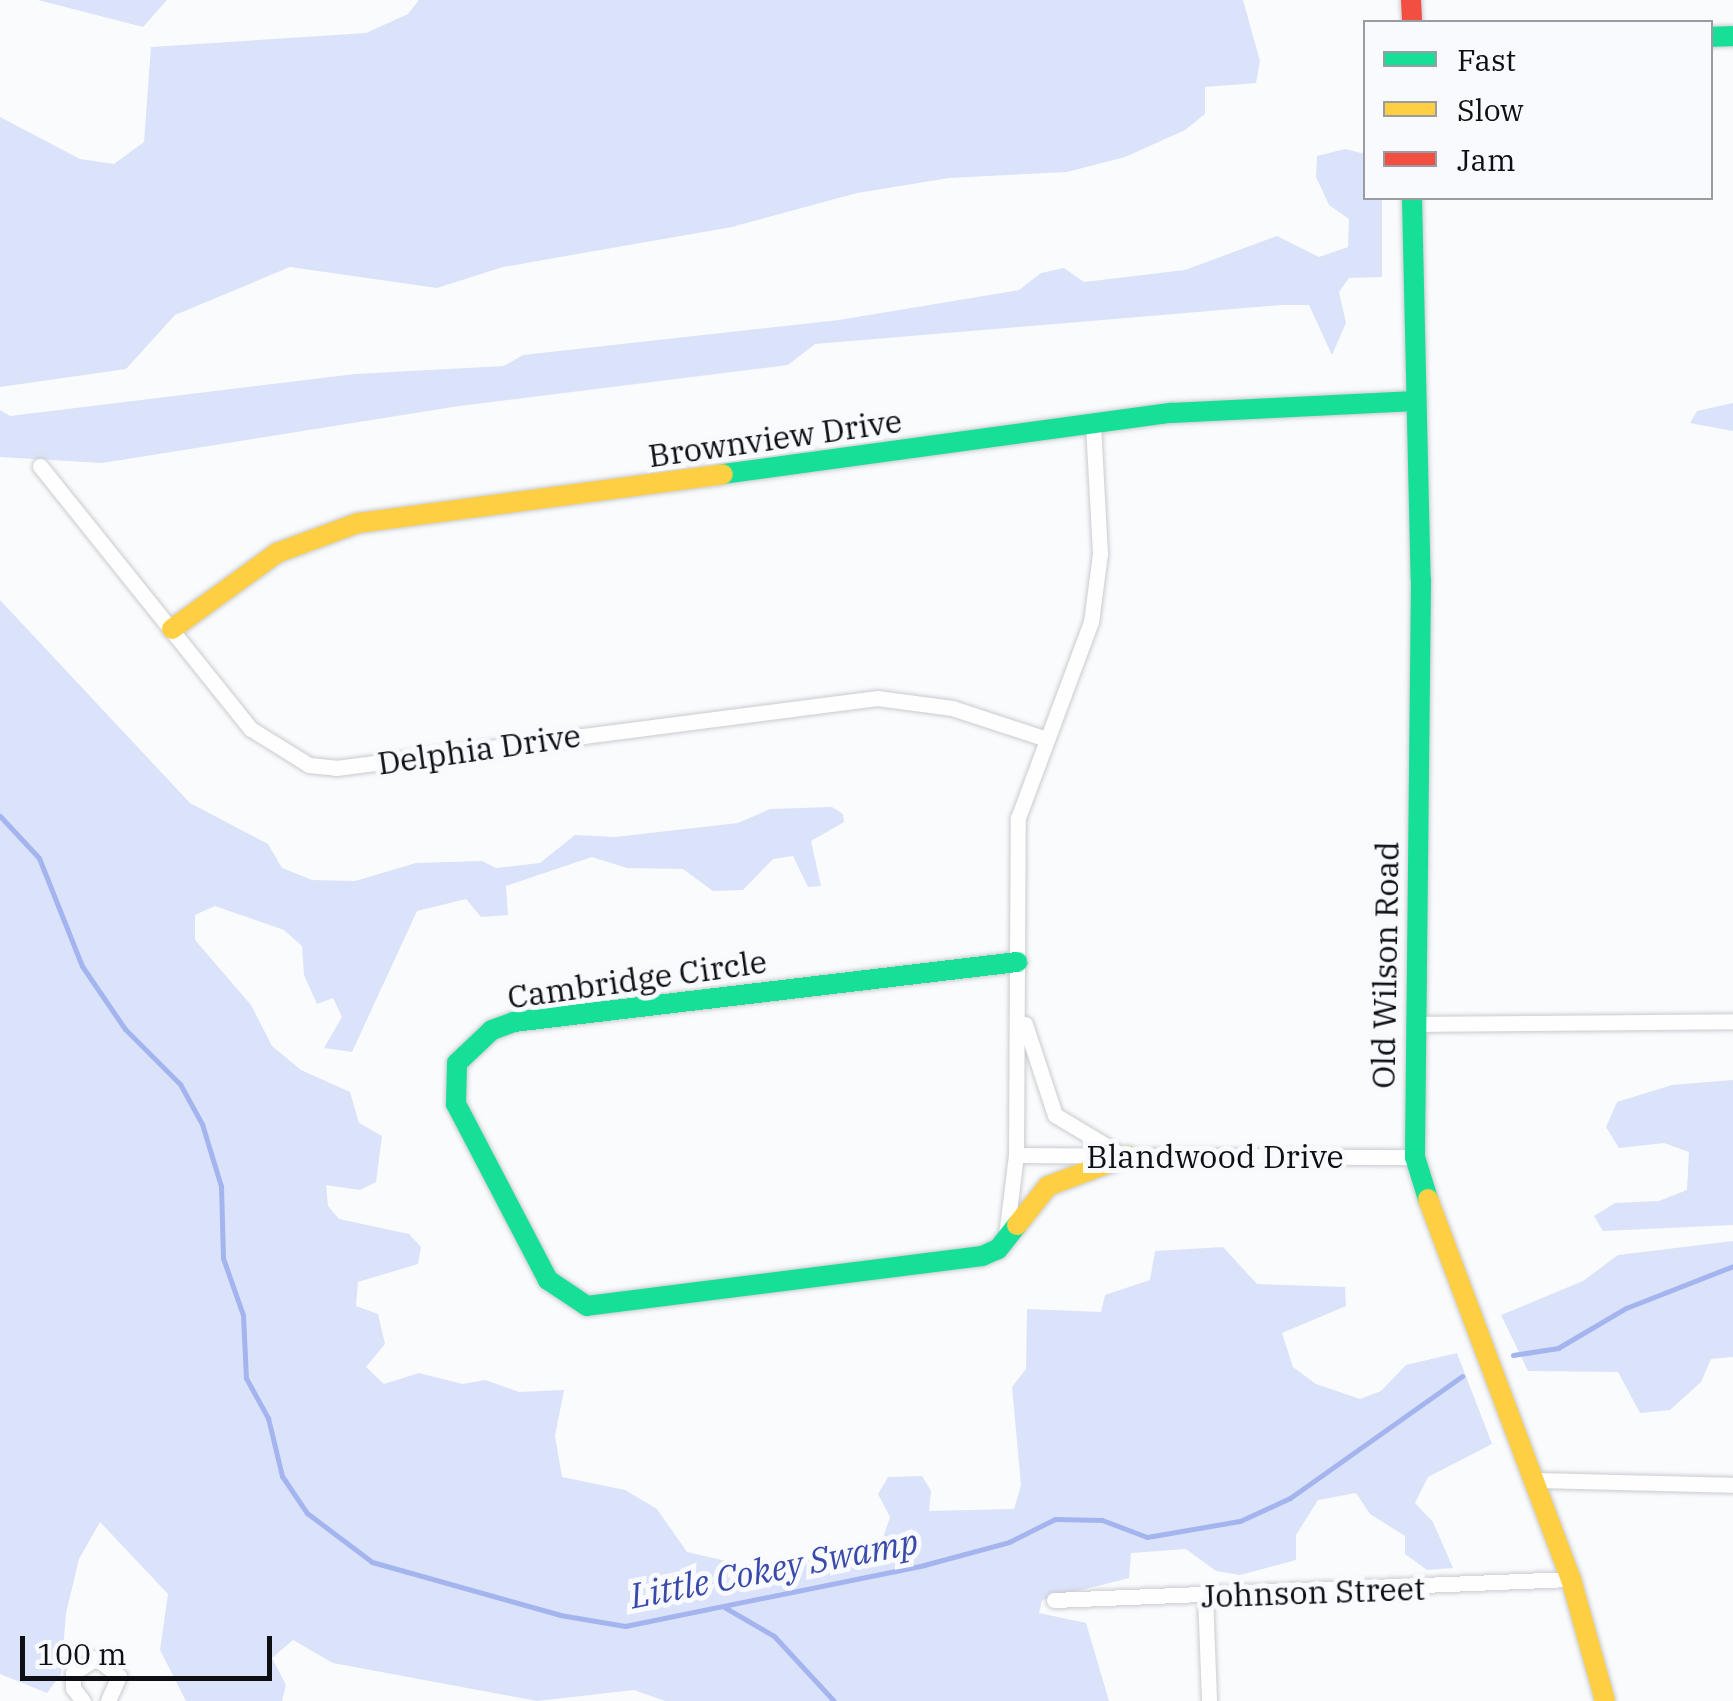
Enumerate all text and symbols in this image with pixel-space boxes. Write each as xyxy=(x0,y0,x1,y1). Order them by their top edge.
legend xyxy=(1363,20,1713,200)
text: Fast xyxy=(1457,40,1516,79)
text: Slow xyxy=(1457,90,1524,129)
text: Jam xyxy=(1457,140,1516,179)
street label: Brownview Drive xyxy=(646,401,904,475)
street label: Delphia Drive xyxy=(375,716,583,782)
street label: Old Wilson Road xyxy=(1364,841,1406,1089)
street label: Cambridge Circle xyxy=(505,942,769,1016)
street label: Blandwood Drive xyxy=(1086,1137,1344,1175)
water label: Little Cokey Swamp xyxy=(626,1519,922,1617)
street label: Johnson Street xyxy=(1200,1569,1426,1615)
scale bar xyxy=(25,1616,278,1678)
text: 100 m xyxy=(37,1634,127,1673)

